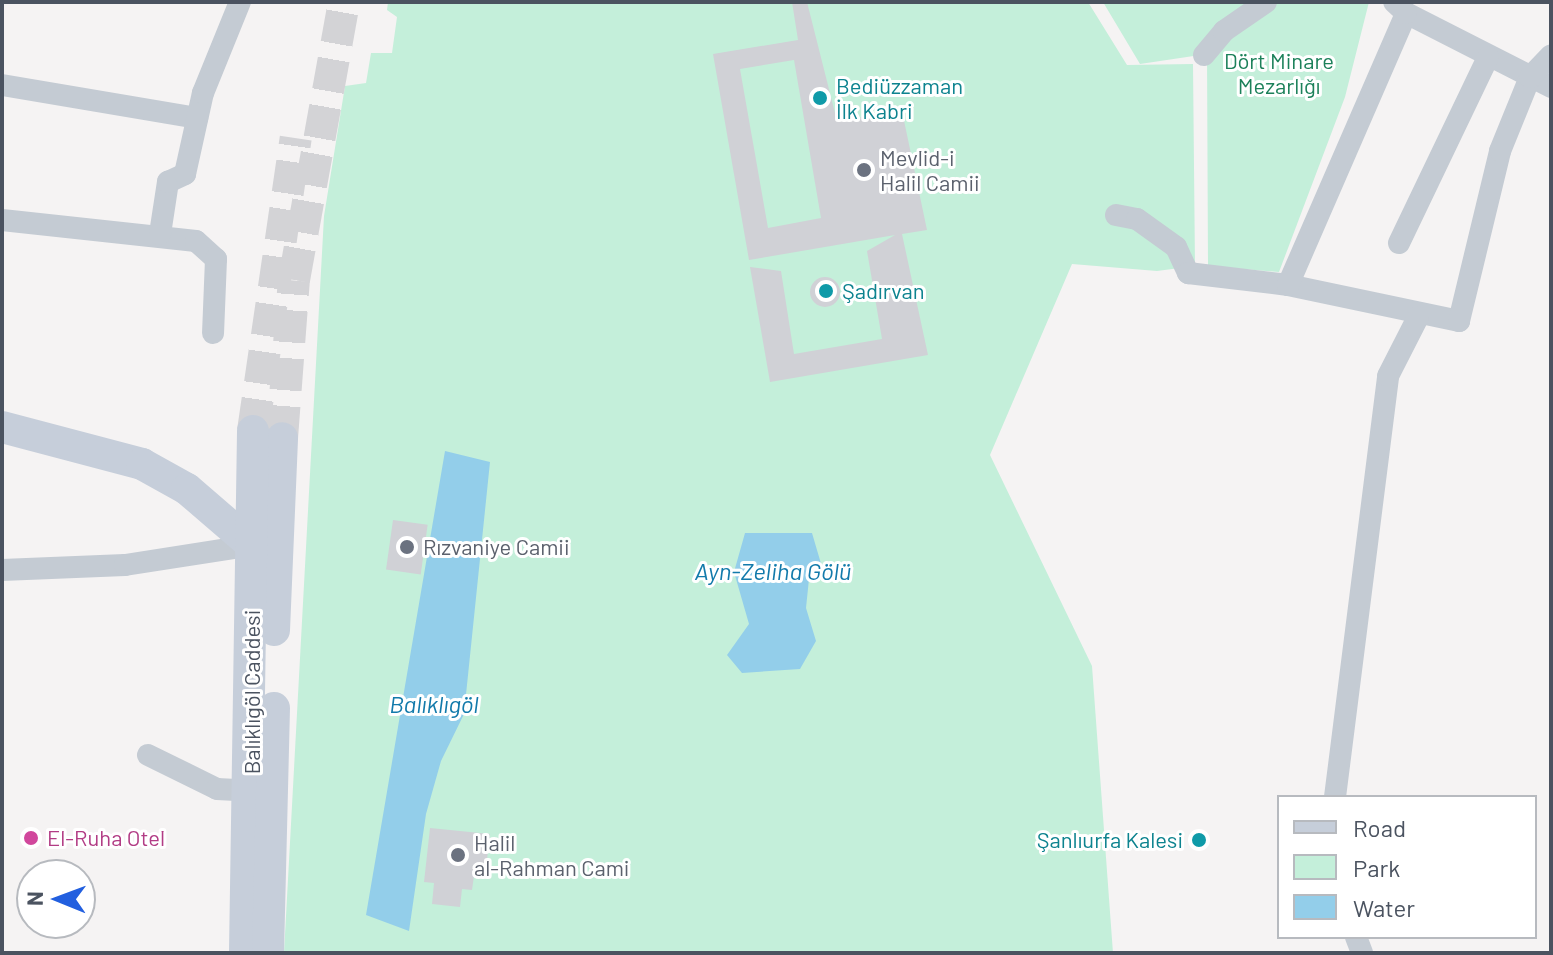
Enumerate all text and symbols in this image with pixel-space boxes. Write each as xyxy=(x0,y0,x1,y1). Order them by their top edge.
park label: Dört Minare Mezarlığı xyxy=(1224,47,1334,98)
place label: Bediüzzaman İlk Kabri xyxy=(836,72,963,124)
marker: Bediüzzaman İlk Kabri xyxy=(811,89,829,107)
place label: Mevlid-i Halil Camii xyxy=(880,144,980,196)
marker: Mevlid-i Halil Camii xyxy=(855,161,873,179)
place label: Şadırvan xyxy=(842,278,925,304)
marker: Şadırvan xyxy=(817,282,835,300)
place label: Rızvaniye Camii xyxy=(423,534,570,560)
marker: Rızvaniye Camii xyxy=(398,538,416,556)
water label: Ayn-Zeliha Gölü xyxy=(695,557,851,585)
street label: Balıklıgöl Caddesi xyxy=(239,610,265,774)
water label: Balıklıgöl xyxy=(389,690,479,718)
legend xyxy=(1277,795,1537,939)
text: Road xyxy=(1353,813,1406,842)
place label: El-Ruha Otel xyxy=(47,825,165,851)
place label: Şanlıurfa Kalesi xyxy=(1037,827,1183,853)
marker: El-Ruha Otel xyxy=(22,829,40,847)
place label: Halil al-Rahman Cami xyxy=(474,829,629,880)
marker: Şanlıurfa Kalesi xyxy=(1190,831,1208,849)
marker: Halil al-Rahman Cami xyxy=(449,846,467,864)
text: Park xyxy=(1353,853,1400,882)
north arrow xyxy=(16,859,96,939)
text: N xyxy=(21,891,47,906)
text: Water xyxy=(1353,893,1415,922)

